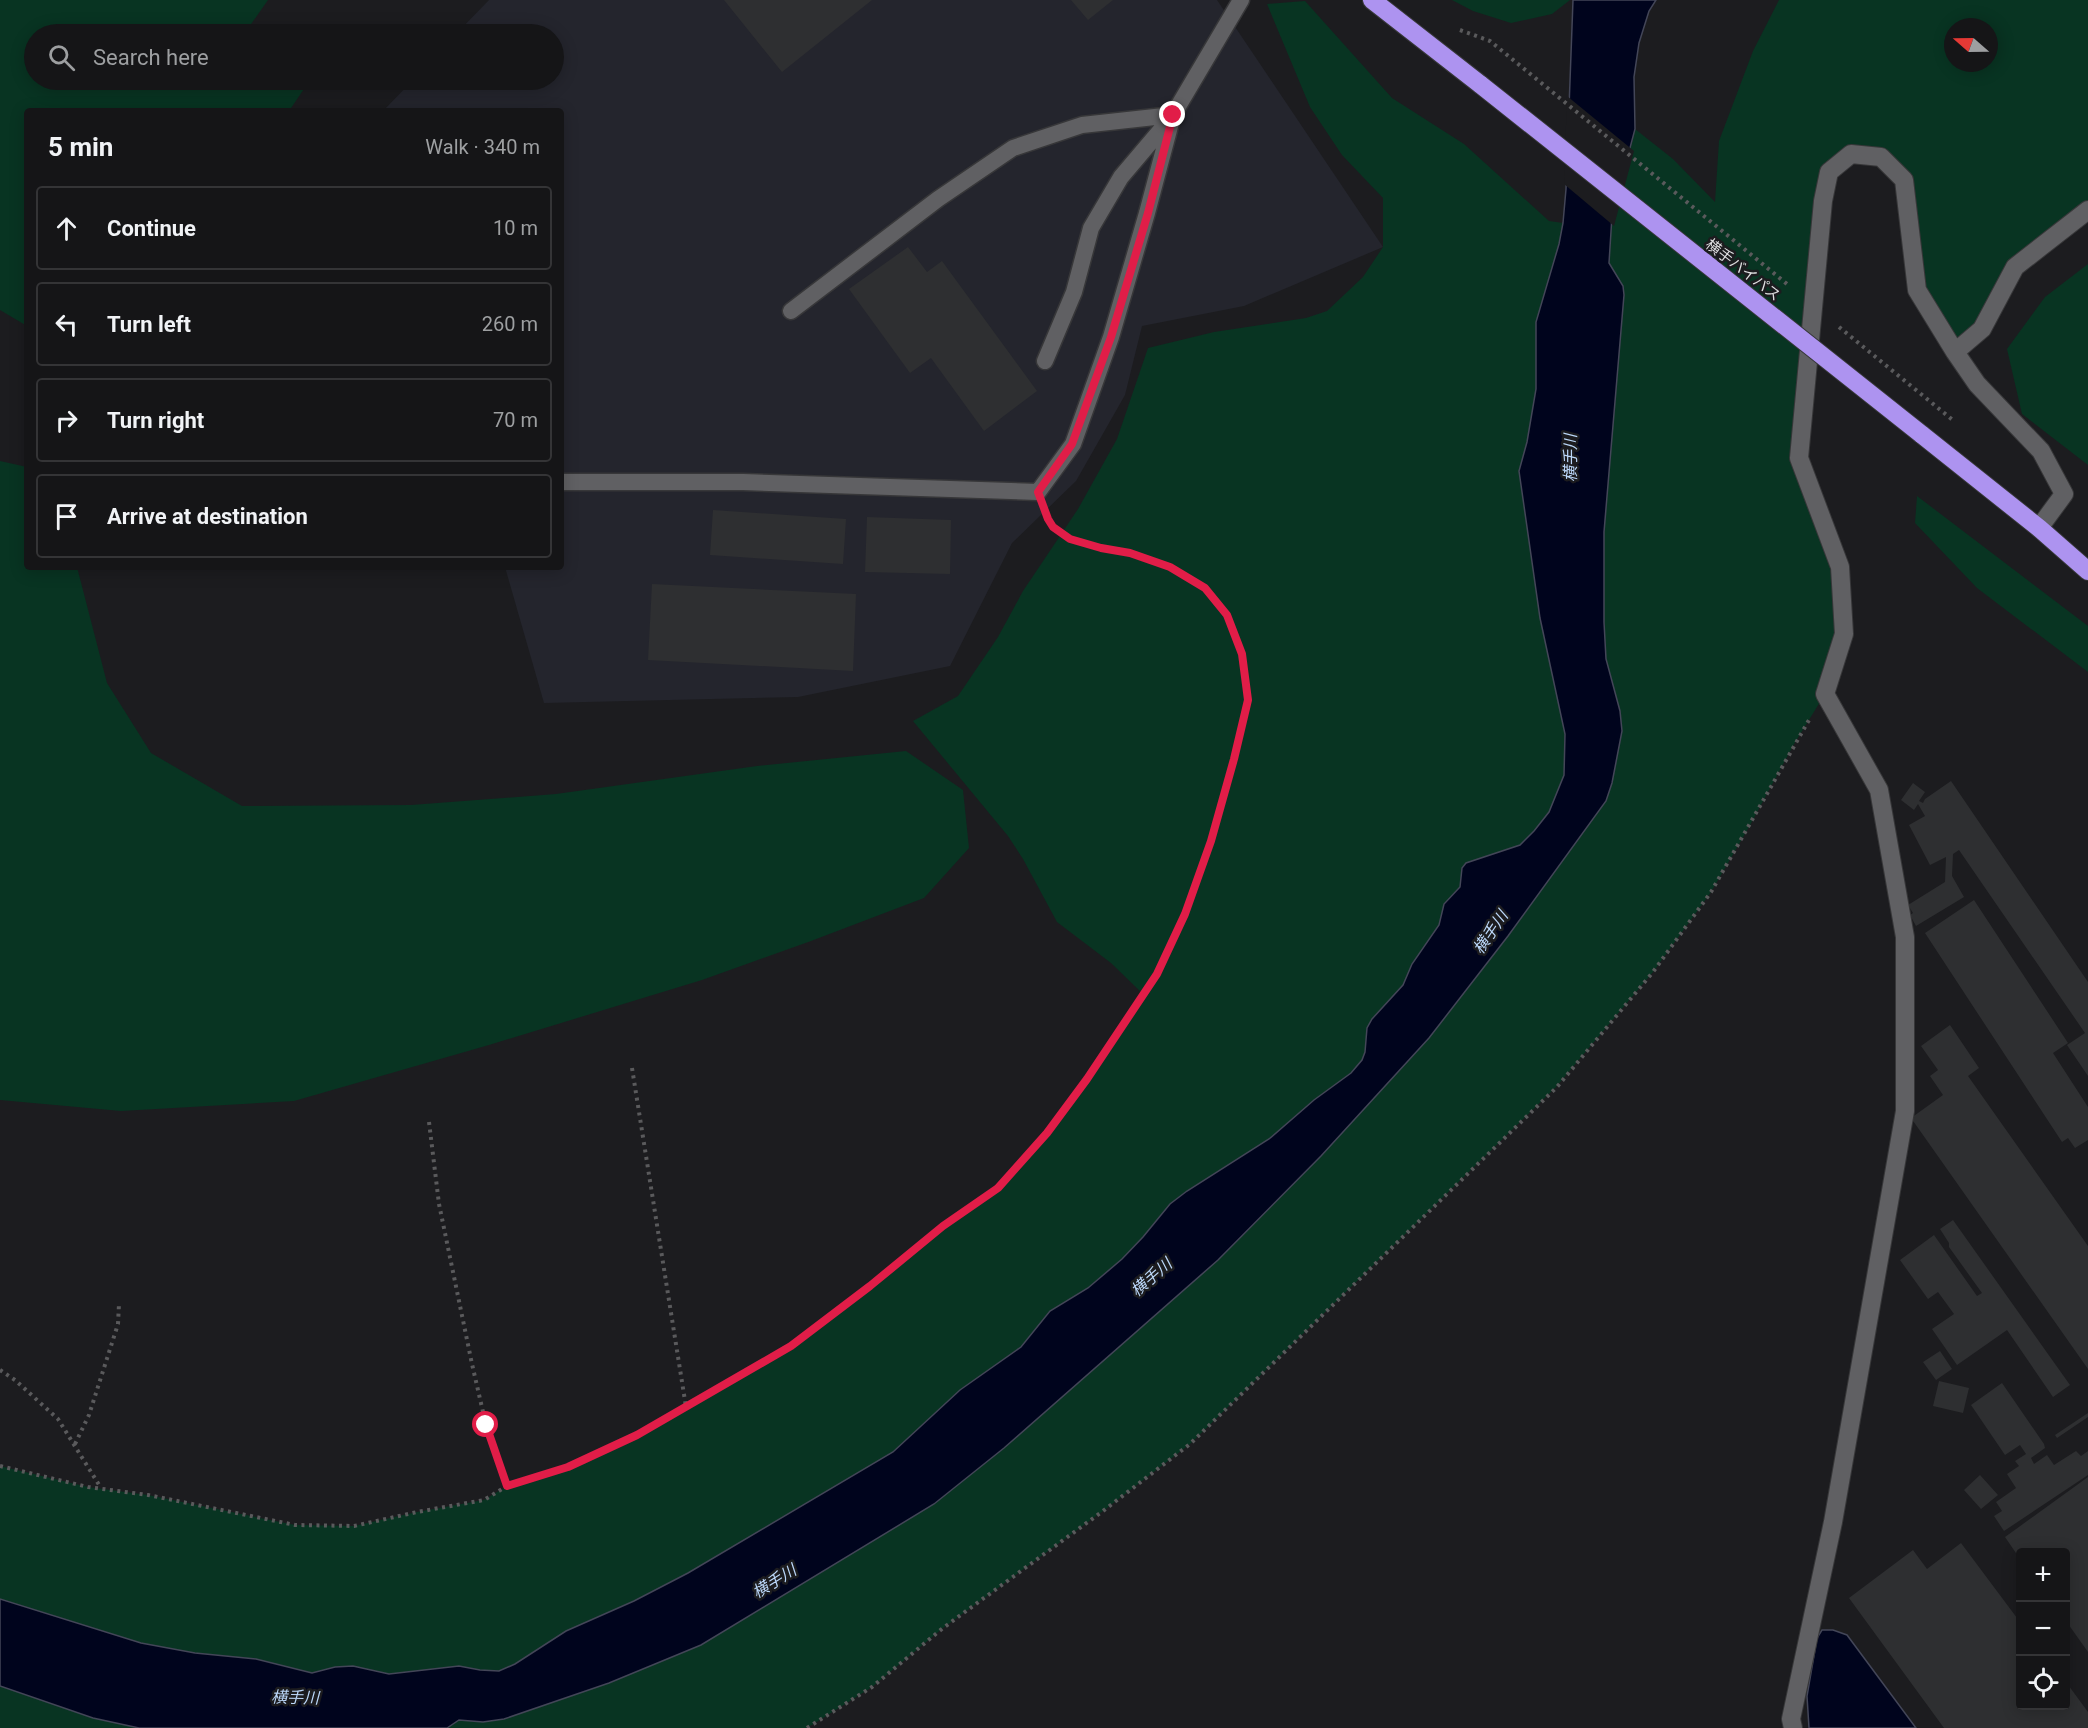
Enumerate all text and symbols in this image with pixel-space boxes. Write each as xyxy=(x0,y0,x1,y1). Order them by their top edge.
north arrow xyxy=(1944,18,1998,72)
search box xyxy=(24,24,564,90)
icon: search xyxy=(45,41,78,74)
text: Search here xyxy=(93,45,209,70)
route end xyxy=(1159,101,1185,127)
text: 5 min xyxy=(48,132,113,162)
text: Walk · 340 m xyxy=(425,135,540,159)
icon: ahead xyxy=(50,212,83,245)
text: Continue xyxy=(107,216,196,241)
text: 10 m xyxy=(493,216,538,240)
street label: 横手バイパス xyxy=(1702,235,1784,305)
icon: left xyxy=(50,308,83,341)
text: Turn left xyxy=(107,312,191,337)
text: 260 m xyxy=(482,312,538,336)
icon: right xyxy=(50,404,83,437)
text: Turn right xyxy=(107,408,204,433)
text: 70 m xyxy=(493,408,538,432)
water label: 横手川 xyxy=(1561,432,1580,482)
icon: arrive xyxy=(50,500,83,533)
text: Arrive at destination xyxy=(107,504,308,529)
water label: 横手川 xyxy=(1469,905,1513,957)
water label: 横手川 xyxy=(1127,1253,1177,1300)
route start xyxy=(472,1411,498,1437)
map controls xyxy=(2016,1548,2070,1710)
button: + xyxy=(2016,1548,2070,1602)
water label: 横手川 xyxy=(749,1560,801,1602)
button: − xyxy=(2016,1602,2070,1656)
button: locate xyxy=(2016,1656,2070,1710)
water label: 横手川 xyxy=(271,1688,321,1707)

